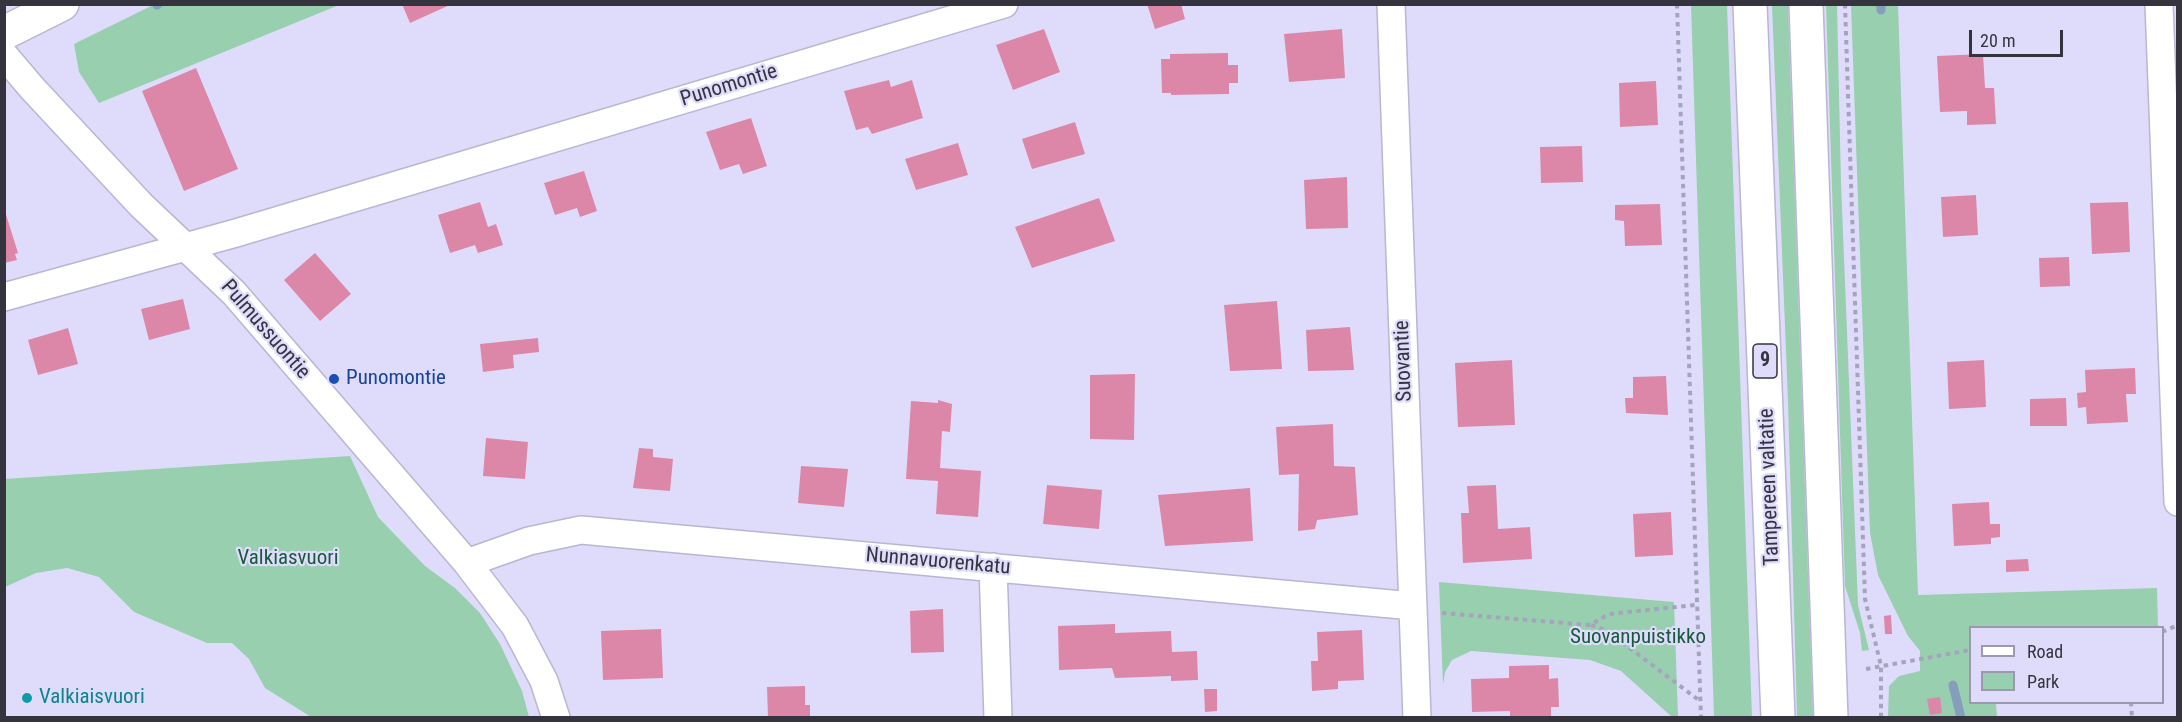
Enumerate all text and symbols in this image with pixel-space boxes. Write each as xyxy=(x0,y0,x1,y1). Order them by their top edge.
scale bar xyxy=(1972,18,2066,56)
text: 20 m xyxy=(1980,30,2015,51)
street label: Punomontie xyxy=(678,59,780,113)
street label: Pulmussuontie xyxy=(215,275,315,385)
street label: Suovantie xyxy=(1390,320,1418,402)
road number: 9 xyxy=(1753,344,1777,378)
place label: Punomontie xyxy=(346,366,446,392)
marker: Punomontie xyxy=(327,372,341,386)
street label: Tampereen valtatie xyxy=(1755,408,1785,566)
street label: Nunnavuorenkatu xyxy=(865,543,1011,581)
park label: Valkiasvuori xyxy=(238,546,338,572)
park label: Suovanpuistikko xyxy=(1570,625,1706,651)
legend xyxy=(1969,626,2164,704)
text: Road xyxy=(2027,641,2063,662)
text: Park xyxy=(2027,671,2059,692)
place label: Valkiaisvuori xyxy=(39,685,145,711)
marker: Valkiaisvuori xyxy=(20,691,34,705)

